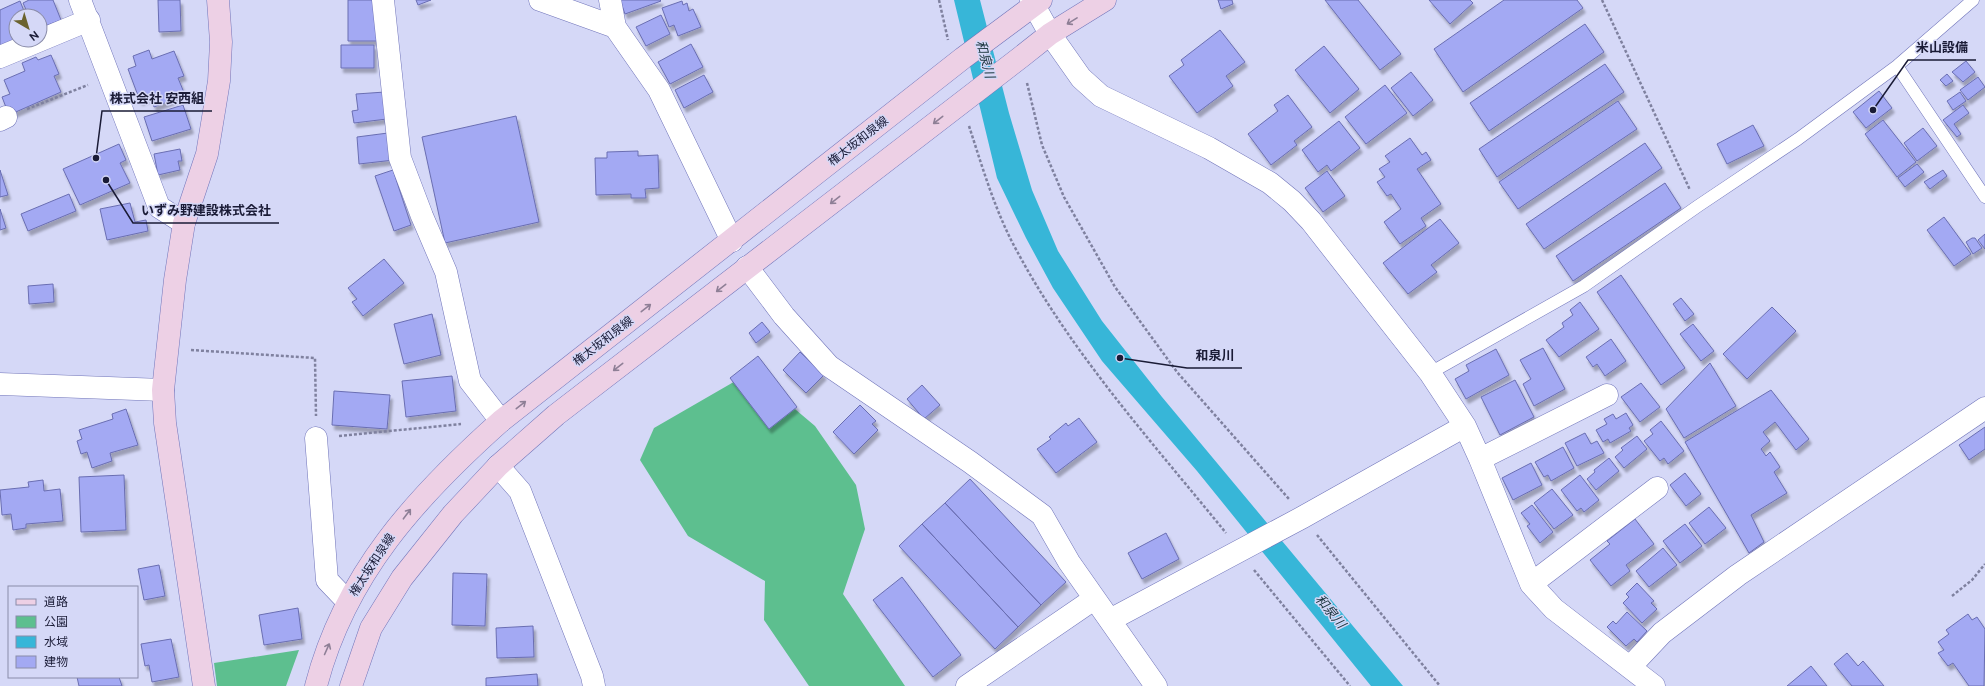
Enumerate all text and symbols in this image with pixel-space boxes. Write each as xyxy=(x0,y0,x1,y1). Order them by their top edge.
north arrow xyxy=(8,8,48,48)
one-way arrow xyxy=(1066,17,1078,25)
text: N xyxy=(27,28,41,43)
callout: 米山設備 xyxy=(1908,35,1976,60)
water label: 和泉川 xyxy=(973,38,998,82)
text: 米山設備 xyxy=(1916,40,1968,55)
callout: 株式会社 安西組 xyxy=(102,86,212,111)
text: 株式会社 安西組 xyxy=(110,91,204,106)
street label: 権太坂和泉線 xyxy=(825,113,891,169)
one-way arrow xyxy=(933,116,944,125)
one-way arrow xyxy=(830,195,841,204)
callout: いずみ野建設株式会社 xyxy=(133,198,279,223)
text: いずみ野建設株式会社 xyxy=(141,203,271,218)
one-way arrow xyxy=(716,283,727,292)
one-way arrow xyxy=(641,303,652,312)
street label: 権太坂和泉線 xyxy=(570,313,636,369)
callout: 和泉川 xyxy=(1187,343,1242,368)
text: 和泉川 xyxy=(1195,348,1235,363)
one-way arrow xyxy=(613,363,624,371)
one-way arrow xyxy=(516,400,527,409)
one-way arrow xyxy=(403,508,412,519)
street label: 権太坂和泉線 xyxy=(347,531,397,599)
legend xyxy=(8,586,138,678)
water label: 和泉川 xyxy=(1312,592,1350,633)
text: 道路 xyxy=(44,595,68,609)
text: 公園 xyxy=(44,615,68,629)
text: 水域 xyxy=(44,635,68,649)
one-way arrow xyxy=(324,643,331,655)
text: 建物 xyxy=(44,655,68,669)

